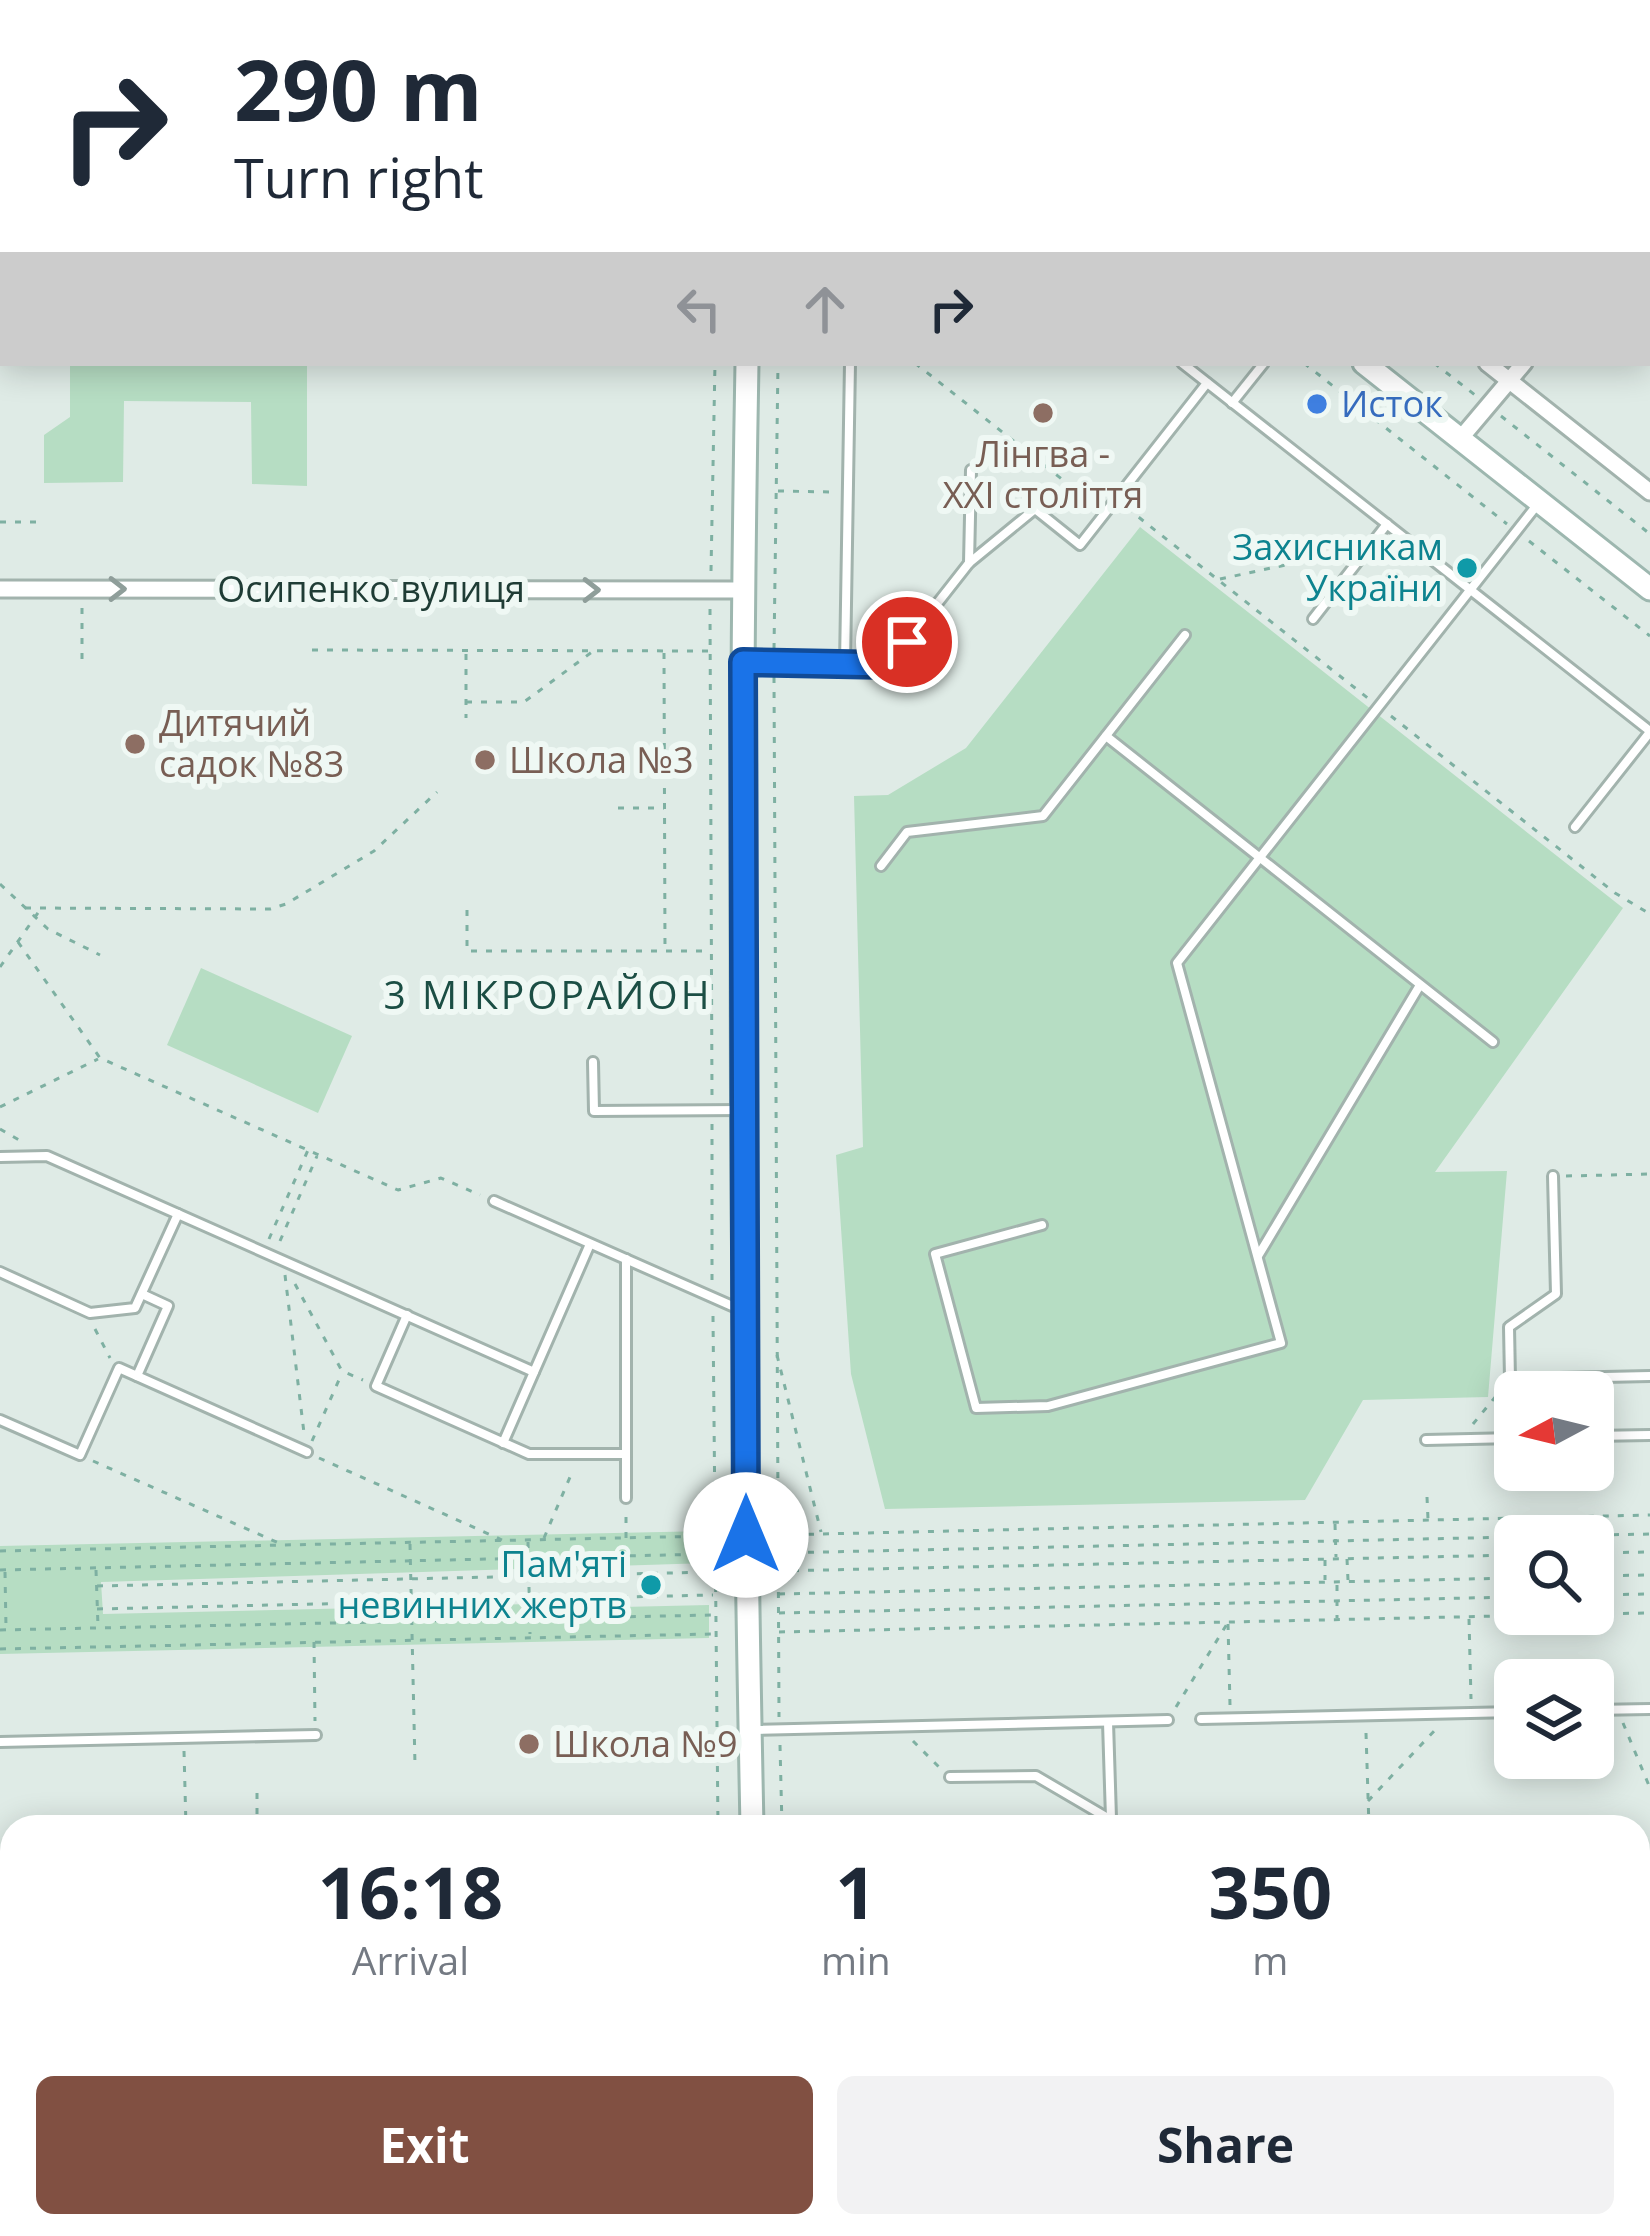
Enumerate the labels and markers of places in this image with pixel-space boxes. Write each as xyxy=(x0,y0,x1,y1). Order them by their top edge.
place label: Исток xyxy=(1341,379,1443,428)
marker: Исток xyxy=(1304,391,1330,417)
marker: Лінгва - XXI століття xyxy=(1030,400,1056,426)
place label: Лінгва - XXI століття xyxy=(943,429,1143,519)
place label: Захисникам України xyxy=(1232,522,1443,612)
marker: Захисникам України xyxy=(1454,555,1480,581)
pin xyxy=(856,591,958,693)
place label: Дитячий садок №83 xyxy=(159,698,344,788)
marker: Дитячий садок №83 xyxy=(122,731,148,757)
place label: Школа №3 xyxy=(509,735,694,784)
marker: Школа №3 xyxy=(472,747,498,773)
place label: Пам'яті невинних жертв xyxy=(337,1539,627,1629)
marker: Пам'яті невинних жертв xyxy=(638,1572,664,1598)
place label: Школа №9 xyxy=(553,1719,738,1768)
marker: Школа №9 xyxy=(516,1731,542,1757)

